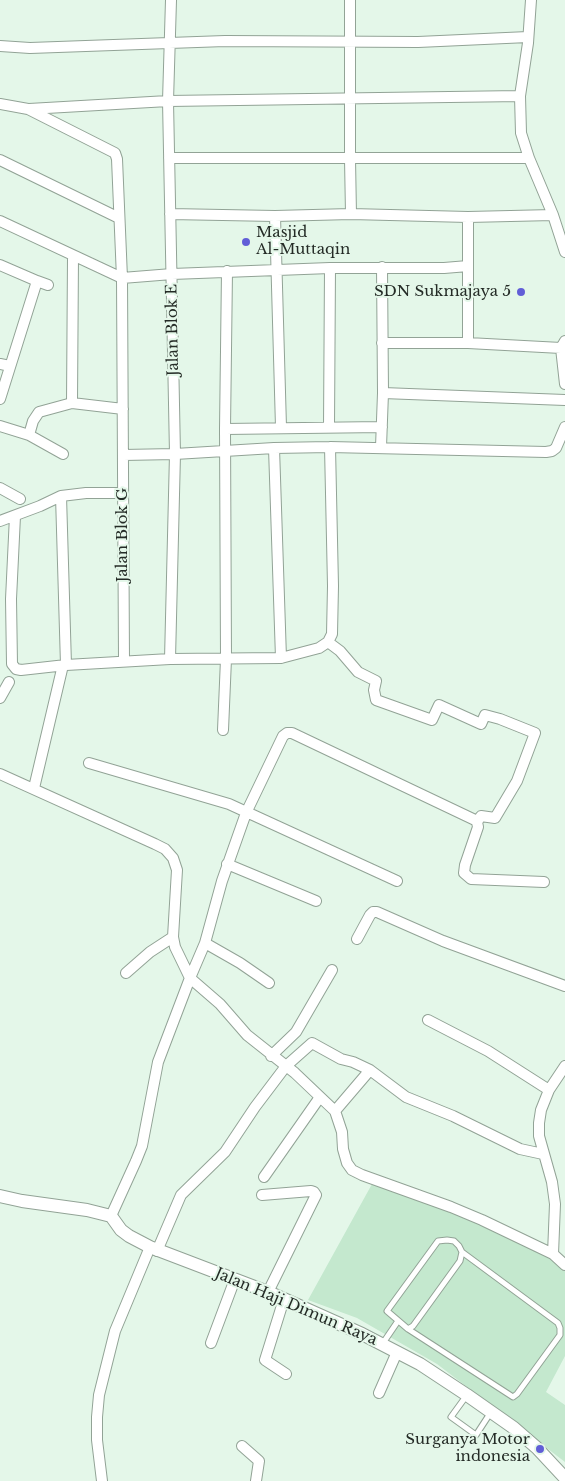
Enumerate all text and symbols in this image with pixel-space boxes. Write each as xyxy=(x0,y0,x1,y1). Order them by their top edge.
place label: Masjid Al-Muttaqin xyxy=(256,224,350,259)
marker: Masjid Al-Muttaqin xyxy=(240,236,252,248)
place label: SDN Sukmajaya 5 xyxy=(374,283,511,301)
street label: Jalan Blok E xyxy=(163,284,183,376)
marker: SDN Sukmajaya 5 xyxy=(515,286,527,298)
street label: Jalan Blok G xyxy=(114,488,132,582)
street label: Jalan Haji Dimun Raya xyxy=(212,1265,380,1349)
place label: Surganya Motor indonesia xyxy=(405,1431,530,1466)
marker: Surganya Motor indonesia xyxy=(534,1443,546,1455)

